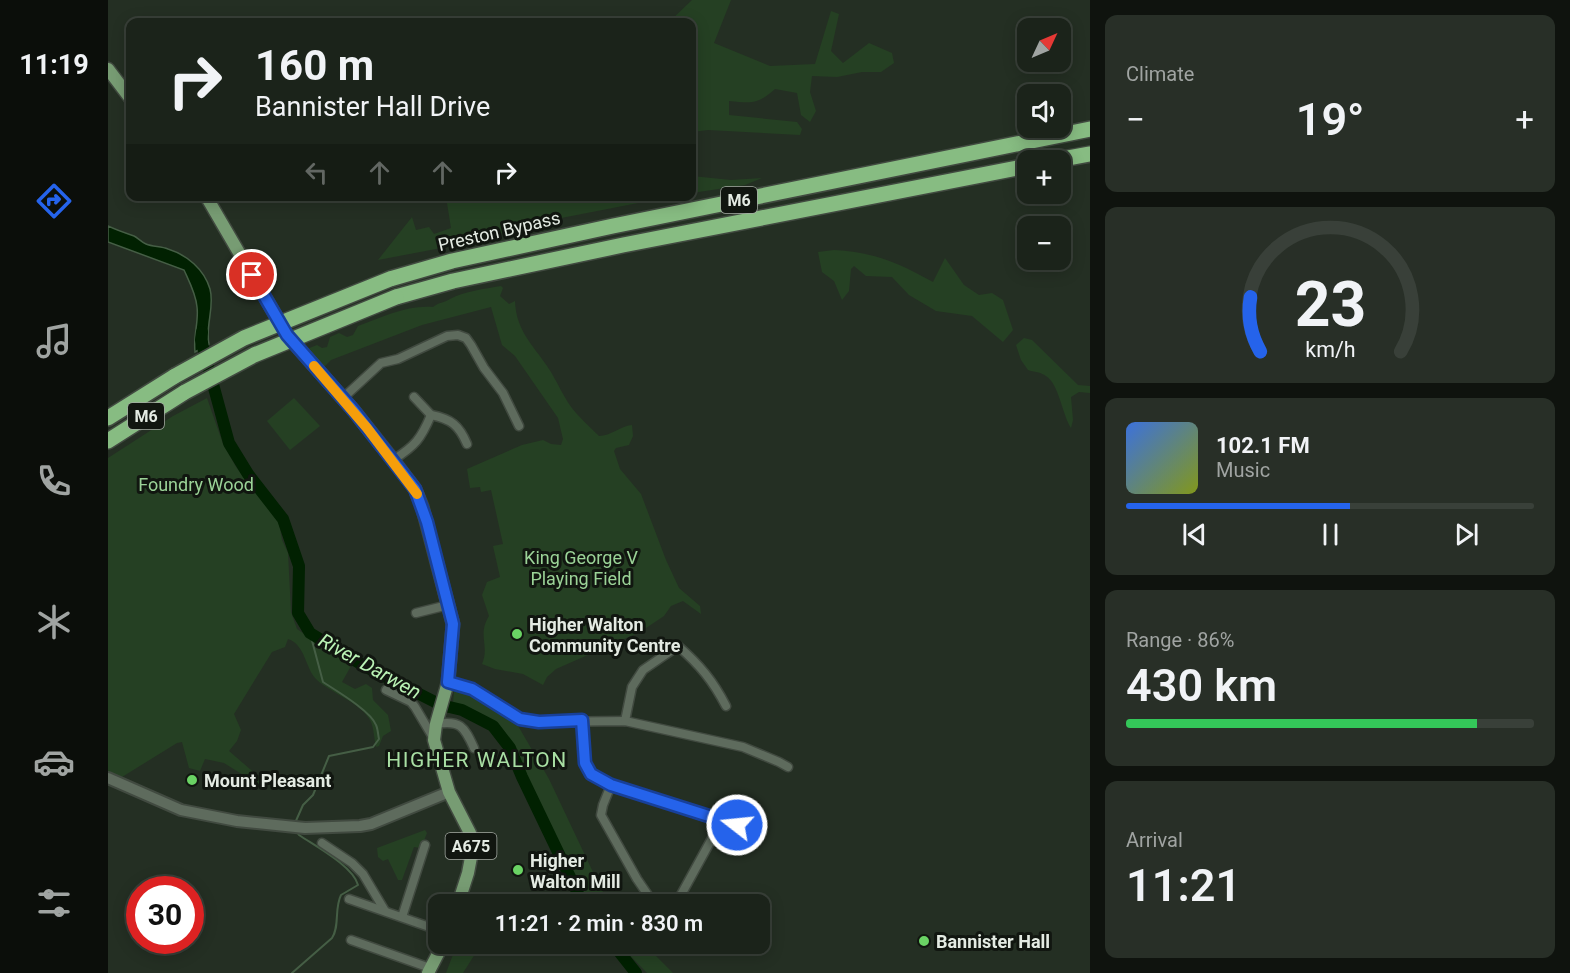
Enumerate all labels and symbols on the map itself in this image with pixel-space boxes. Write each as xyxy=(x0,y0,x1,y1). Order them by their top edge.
north arrow xyxy=(1017,18,1071,72)
road number: M6 xyxy=(721,187,757,213)
street label: Preston Bypass xyxy=(436,207,562,255)
pin xyxy=(226,249,277,300)
road number: M6 xyxy=(128,403,164,429)
park label: Foundry Wood xyxy=(138,474,254,495)
park label: King George V Playing Field xyxy=(524,547,638,589)
place label: Higher Walton Community Centre xyxy=(529,614,681,656)
marker: Higher Walton Community Centre xyxy=(510,627,524,641)
water label: River Darwen xyxy=(315,628,425,704)
district label: HIGHER WALTON xyxy=(386,748,568,772)
place label: Mount Pleasant xyxy=(204,770,331,791)
marker: Mount Pleasant xyxy=(185,773,199,787)
position arrow xyxy=(705,793,769,857)
road number: A675 xyxy=(446,833,496,859)
place label: Higher Walton Mill xyxy=(530,850,621,892)
marker: Higher Walton Mill xyxy=(511,863,525,877)
speed limit sign: 30 xyxy=(126,876,204,954)
place label: Bannister Hall xyxy=(936,931,1050,952)
marker: Bannister Hall xyxy=(917,934,931,948)

